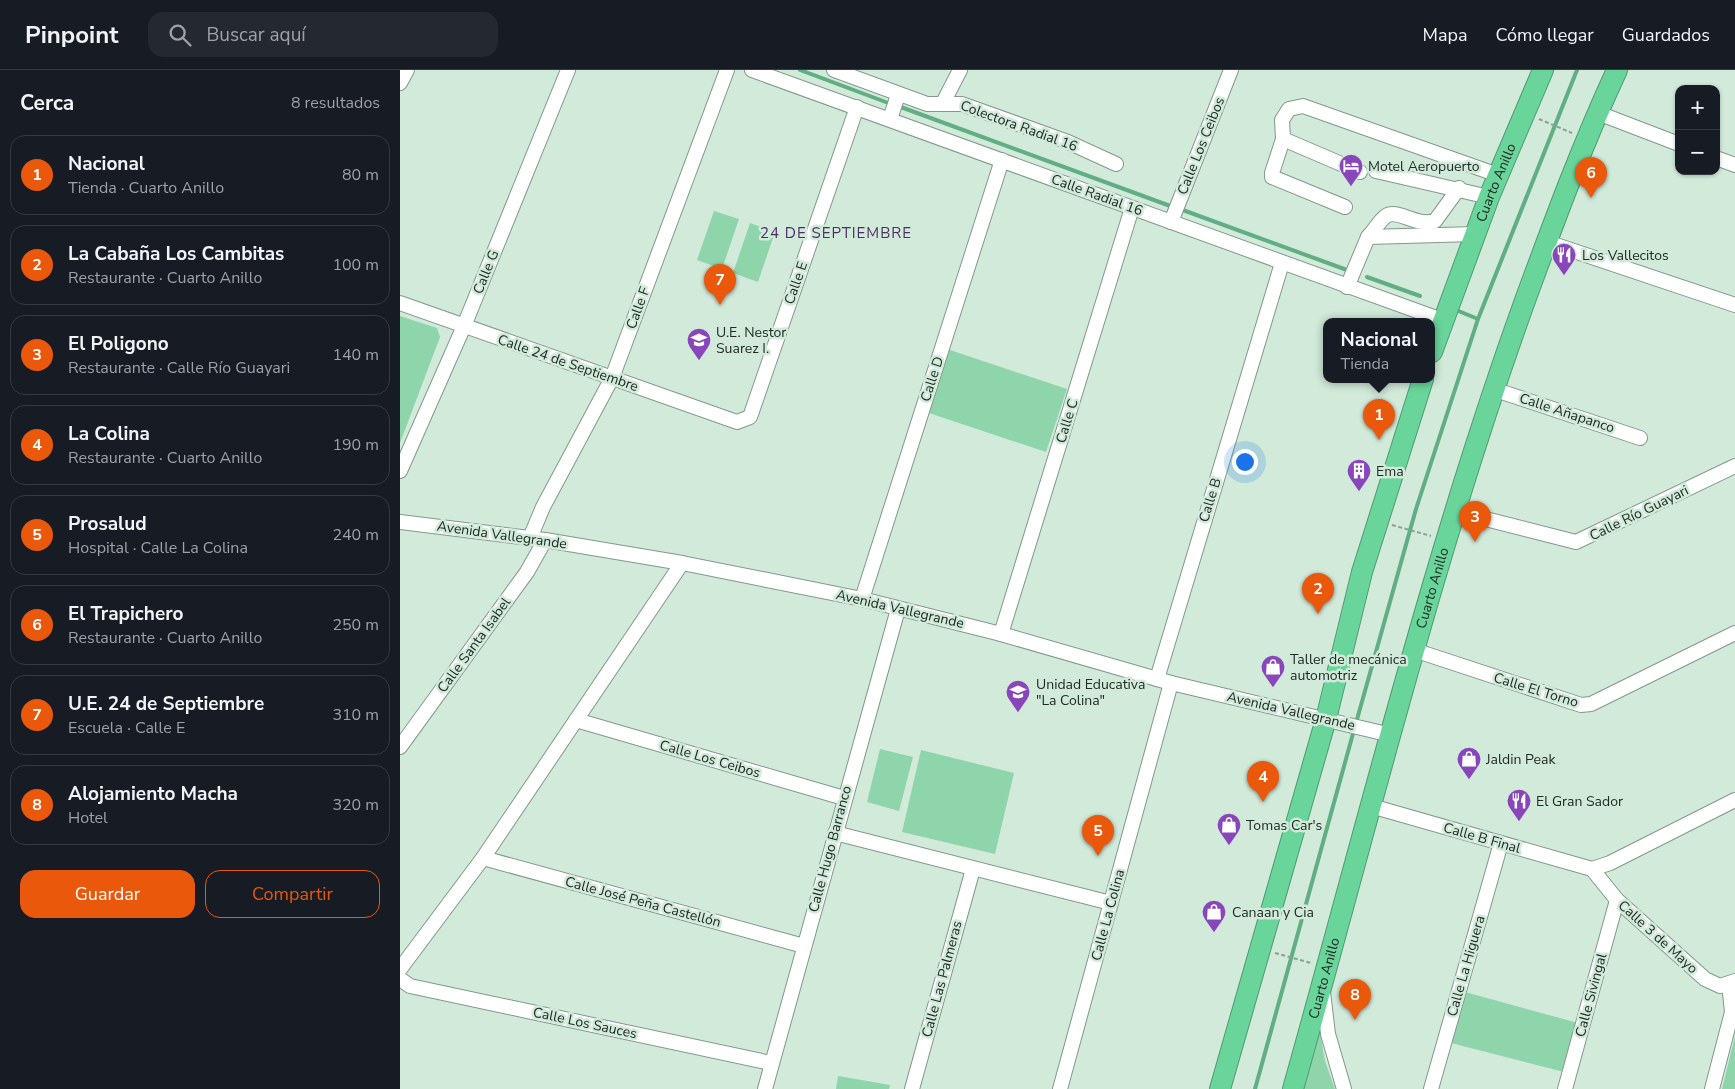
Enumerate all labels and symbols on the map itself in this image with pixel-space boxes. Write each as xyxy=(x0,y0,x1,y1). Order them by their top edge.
street label: Calle Los Ceibos xyxy=(1173,94,1229,198)
street label: Colectora Radial 16 xyxy=(958,96,1080,156)
street label: Cuarto Anillo xyxy=(1471,140,1520,225)
hotel icon: Motel Aeropuerto xyxy=(1338,153,1364,187)
place label: Motel Aeropuerto xyxy=(1368,157,1480,176)
pin: 6 xyxy=(1575,157,1607,198)
street label: Calle Radial 16 xyxy=(1049,170,1145,220)
district label: 24 DE SEPTIEMBRE xyxy=(760,223,912,243)
restaurant icon: Los Vallecitos xyxy=(1551,242,1577,276)
place label: Los Vallecitos xyxy=(1582,246,1669,265)
street label: Calle G xyxy=(469,247,503,297)
street label: Calle E xyxy=(780,259,812,307)
pin: 7 xyxy=(704,264,736,305)
street label: Calle F xyxy=(622,284,654,332)
place label: U.E. Nestor Suarez I. xyxy=(716,323,786,358)
school or university icon: U.E. Nestor Suarez I. xyxy=(686,327,712,361)
street label: Calle 24 de Septiembre xyxy=(495,330,641,396)
street label: Calle D xyxy=(916,354,948,404)
street label: Calle Añapanco xyxy=(1517,389,1617,437)
street label: Calle C xyxy=(1051,397,1083,445)
pin: 1 xyxy=(1363,399,1395,440)
your location xyxy=(1232,449,1258,475)
building icon: Ema xyxy=(1346,458,1372,492)
place label: Ema xyxy=(1376,462,1404,481)
street label: Calle B xyxy=(1194,476,1226,524)
street label: Calle Río Guayari xyxy=(1586,481,1692,545)
pin: 3 xyxy=(1459,501,1491,542)
street label: Avenida Vallegrande xyxy=(436,516,568,554)
street label: Cuarto Anillo xyxy=(1411,545,1453,631)
pin: 2 xyxy=(1302,573,1334,614)
street label: Avenida Vallegrande xyxy=(834,585,966,633)
street label: Calle Santa Isabel xyxy=(433,593,515,696)
place label: Taller de mecánica automotriz xyxy=(1290,650,1407,685)
shop icon: Taller de mecánica automotriz xyxy=(1260,654,1286,688)
street label: Calle El Torno xyxy=(1491,668,1581,712)
place label: Unidad Educativa "La Colina" xyxy=(1036,675,1145,710)
school or university icon: Unidad Educativa "La Colina" xyxy=(1005,679,1031,713)
street label: Avenida Vallegrande xyxy=(1225,687,1357,735)
street label: Calle Los Ceibos xyxy=(657,736,763,783)
shop icon: Jaldin Peak xyxy=(1456,746,1482,780)
place label: Jaldin Peak xyxy=(1485,750,1556,769)
pin: 4 xyxy=(1247,761,1279,802)
street label: Calle Hugo Barranco xyxy=(804,783,856,914)
restaurant icon: El Gran Sador xyxy=(1506,788,1532,822)
place label: El Gran Sador xyxy=(1536,792,1623,811)
shop icon: Tomas Car's xyxy=(1216,812,1242,846)
pin: 5 xyxy=(1082,815,1114,856)
place label: Tomas Car's xyxy=(1246,816,1323,835)
street label: Calle B Final xyxy=(1441,818,1524,858)
street label: Calle La Colina xyxy=(1087,867,1129,963)
street label: Calle José Peña Castellón xyxy=(563,872,723,932)
street label: Calle 3 de Mayo xyxy=(1614,896,1702,978)
shop icon: Canaan y Cia xyxy=(1201,899,1227,933)
place label: Canaan y Cia xyxy=(1232,903,1314,922)
street label: Calle La Higuera xyxy=(1442,913,1490,1019)
street label: Calle Las Palmeras xyxy=(917,918,967,1039)
street label: Cuarto Anillo xyxy=(1303,935,1344,1021)
street label: Calle Sivingal xyxy=(1571,950,1612,1039)
pin: 8 xyxy=(1339,979,1371,1020)
street label: Calle Los Sauces xyxy=(531,1003,639,1043)

